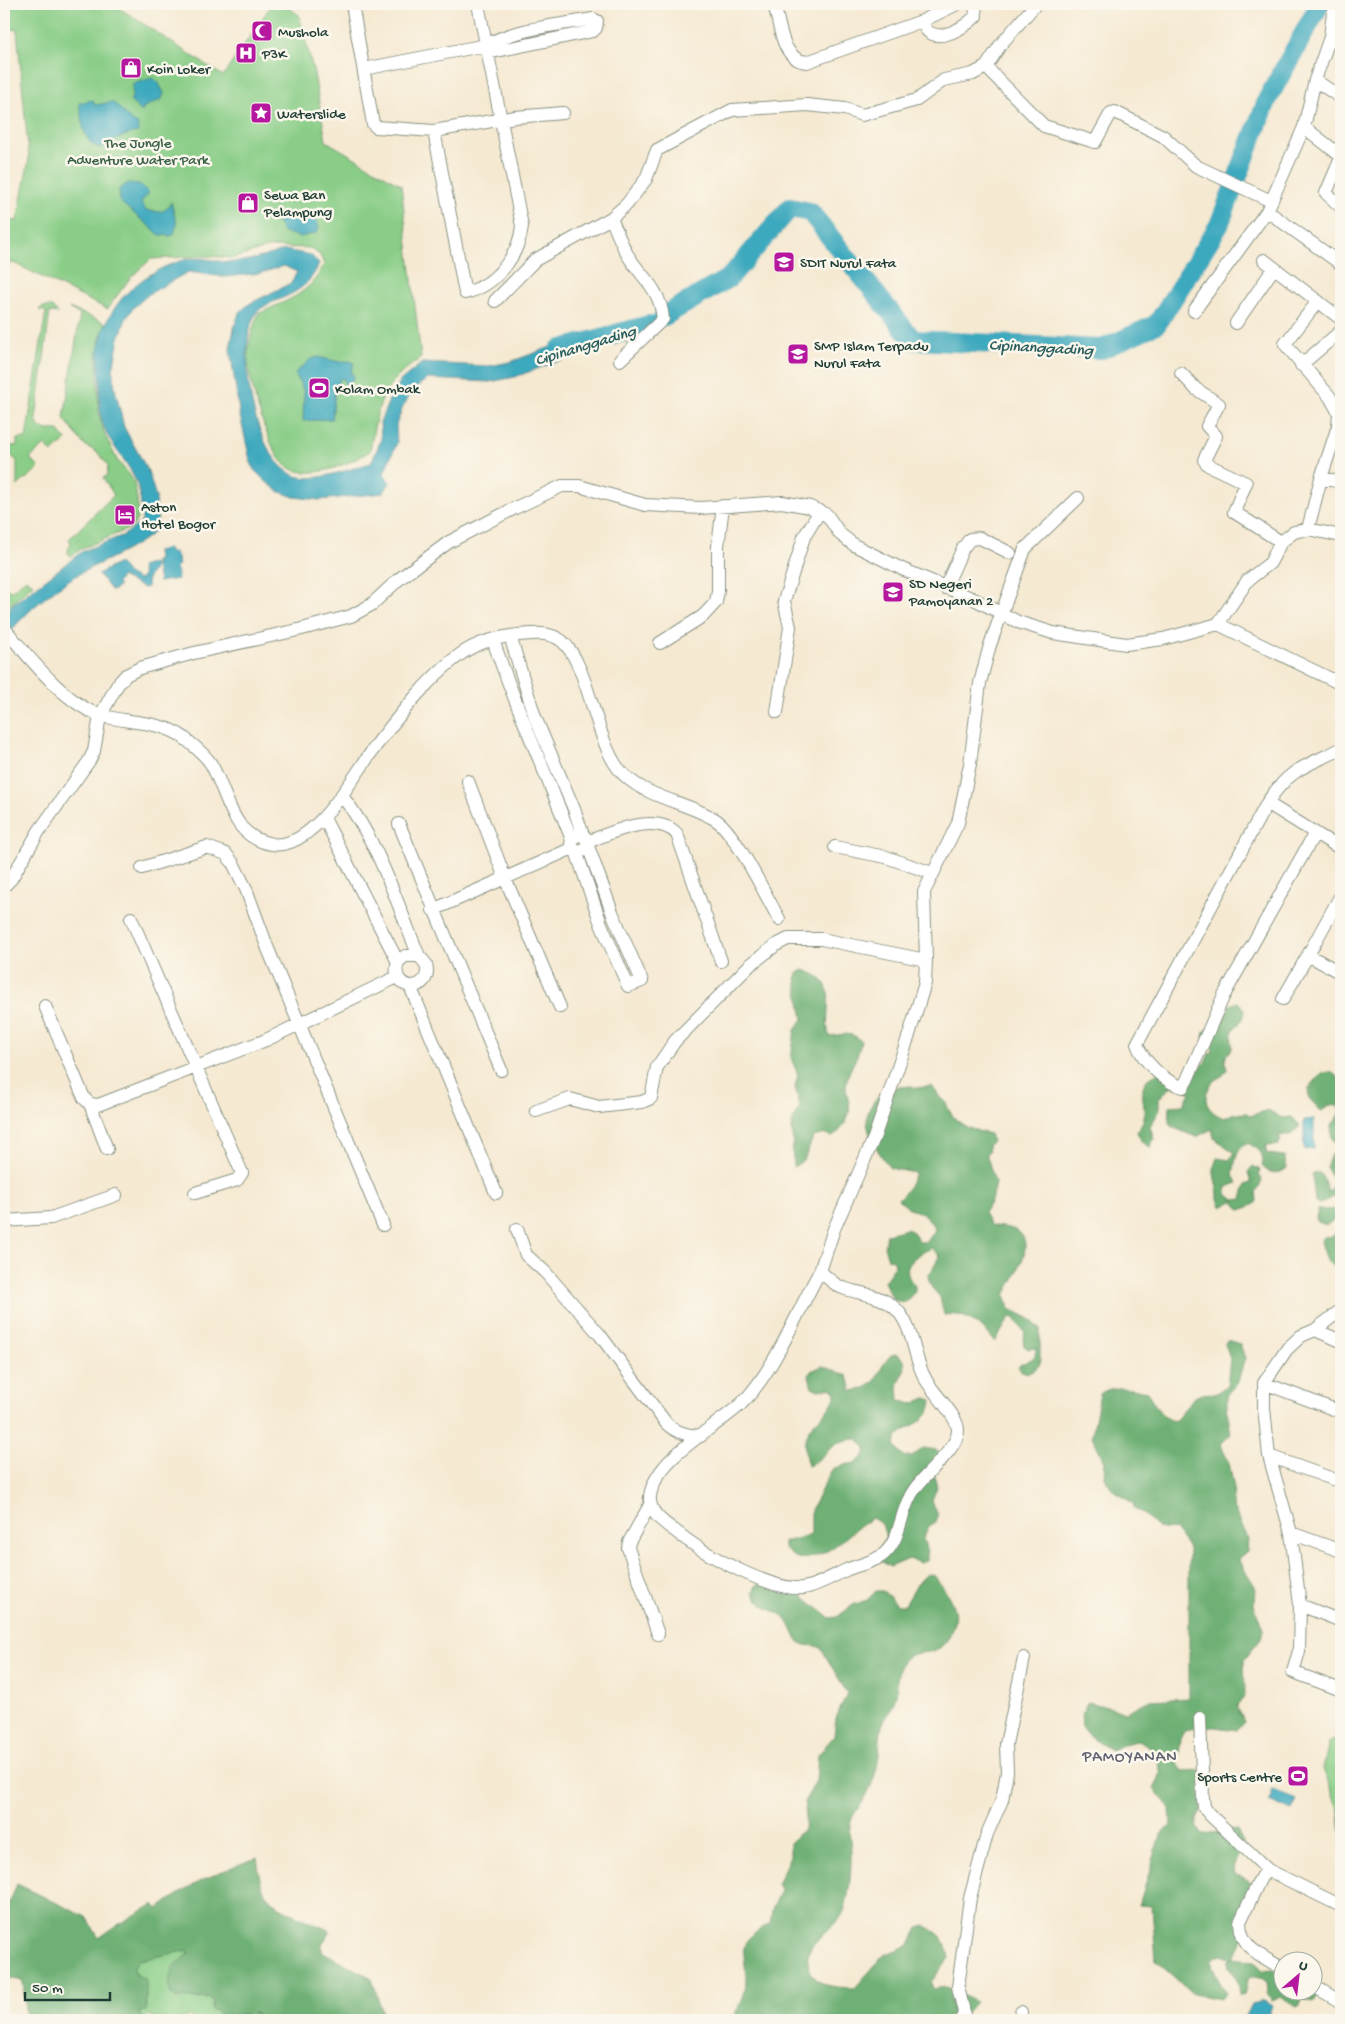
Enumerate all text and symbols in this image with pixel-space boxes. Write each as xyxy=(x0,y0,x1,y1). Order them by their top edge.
mosque icon: Mushola xyxy=(250,19,274,43)
place label: Mushola xyxy=(278,24,329,42)
hospital icon: P3K xyxy=(234,41,258,65)
place label: P3K xyxy=(261,46,288,64)
shop icon: Koin Loker xyxy=(119,56,143,80)
place label: Koin Loker xyxy=(147,61,212,79)
place icon: Waterslide xyxy=(249,101,273,125)
place label: Waterslide xyxy=(277,106,346,124)
park label: The Jungle Adventure Water Park xyxy=(67,135,210,170)
place label: Sewa Ban Pelampung xyxy=(263,187,332,222)
shop icon: Sewa Ban Pelampung xyxy=(236,191,260,215)
school or university icon: SDIT Nurul Fata xyxy=(772,250,796,274)
place label: SDIT Nurul Fata xyxy=(800,255,897,273)
water label: Cipinanggading xyxy=(533,323,639,372)
water label: Cipinanggading xyxy=(988,337,1094,362)
place label: SMP Islam Terpadu Nurul Fata xyxy=(814,338,929,373)
school or university icon: SMP Islam Terpadu Nurul Fata xyxy=(786,342,810,366)
sports icon: Kolam Ombak xyxy=(307,376,331,400)
place label: Kolam Ombak xyxy=(335,381,421,399)
place label: Aston Hotel Bogor xyxy=(141,499,217,534)
hotel icon: Aston Hotel Bogor xyxy=(113,503,137,527)
place label: SD Negeri Pamoyanan 2 xyxy=(908,576,993,611)
school or university icon: SD Negeri Pamoyanan 2 xyxy=(881,580,905,604)
district label: PAMOYANAN xyxy=(1081,1749,1178,1768)
sports icon: Sports Centre xyxy=(1286,1764,1310,1788)
place label: Sports Centre xyxy=(1197,1769,1282,1787)
north arrow xyxy=(1272,1952,1322,2002)
text: U xyxy=(1295,1957,1310,1976)
scale bar xyxy=(25,1969,110,2001)
text: 50 m xyxy=(32,1980,63,1998)

